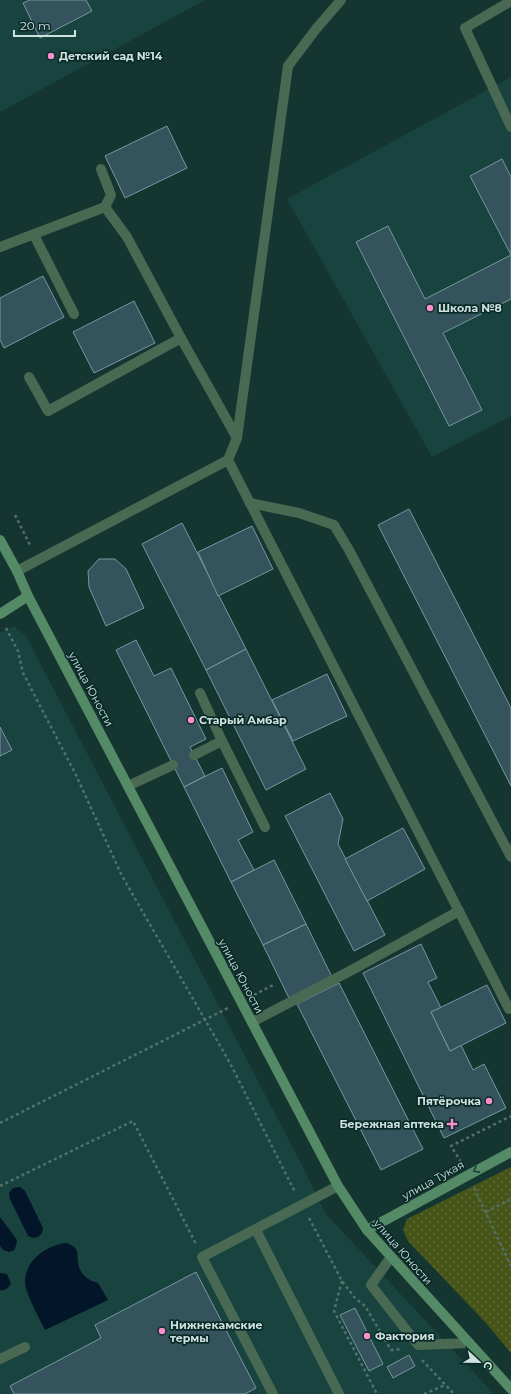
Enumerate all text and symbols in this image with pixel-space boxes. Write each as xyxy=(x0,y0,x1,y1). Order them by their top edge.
scale bar xyxy=(14,12,75,38)
text: 20 m xyxy=(20,18,51,33)
place label: Детский сад №14 xyxy=(59,49,163,63)
marker: Детский сад №14 xyxy=(46,51,56,61)
place label: Школа №8 xyxy=(438,301,502,315)
marker: Школа №8 xyxy=(425,303,435,313)
street label: улица Юности xyxy=(65,648,117,729)
place label: Старый Амбар xyxy=(199,713,287,727)
marker: Старый Амбар xyxy=(186,715,196,725)
street label: улица Юности xyxy=(215,935,267,1016)
place label: Пятёрочка xyxy=(417,1094,481,1108)
marker: Пятёрочка xyxy=(484,1096,494,1106)
place label: Бережная аптека xyxy=(339,1117,444,1131)
marker: Бережная аптека xyxy=(447,1119,457,1129)
street label: улица Тукая xyxy=(399,1157,466,1203)
one-way arrow xyxy=(473,1166,481,1173)
street label: улица Юности xyxy=(370,1216,435,1288)
place label: Нижнекамские термы xyxy=(170,1318,263,1345)
marker: Нижнекамские термы xyxy=(157,1326,167,1336)
place label: Фактория xyxy=(375,1329,434,1343)
marker: Фактория xyxy=(362,1331,372,1341)
north arrow xyxy=(459,1342,499,1382)
text: С xyxy=(480,1359,496,1372)

